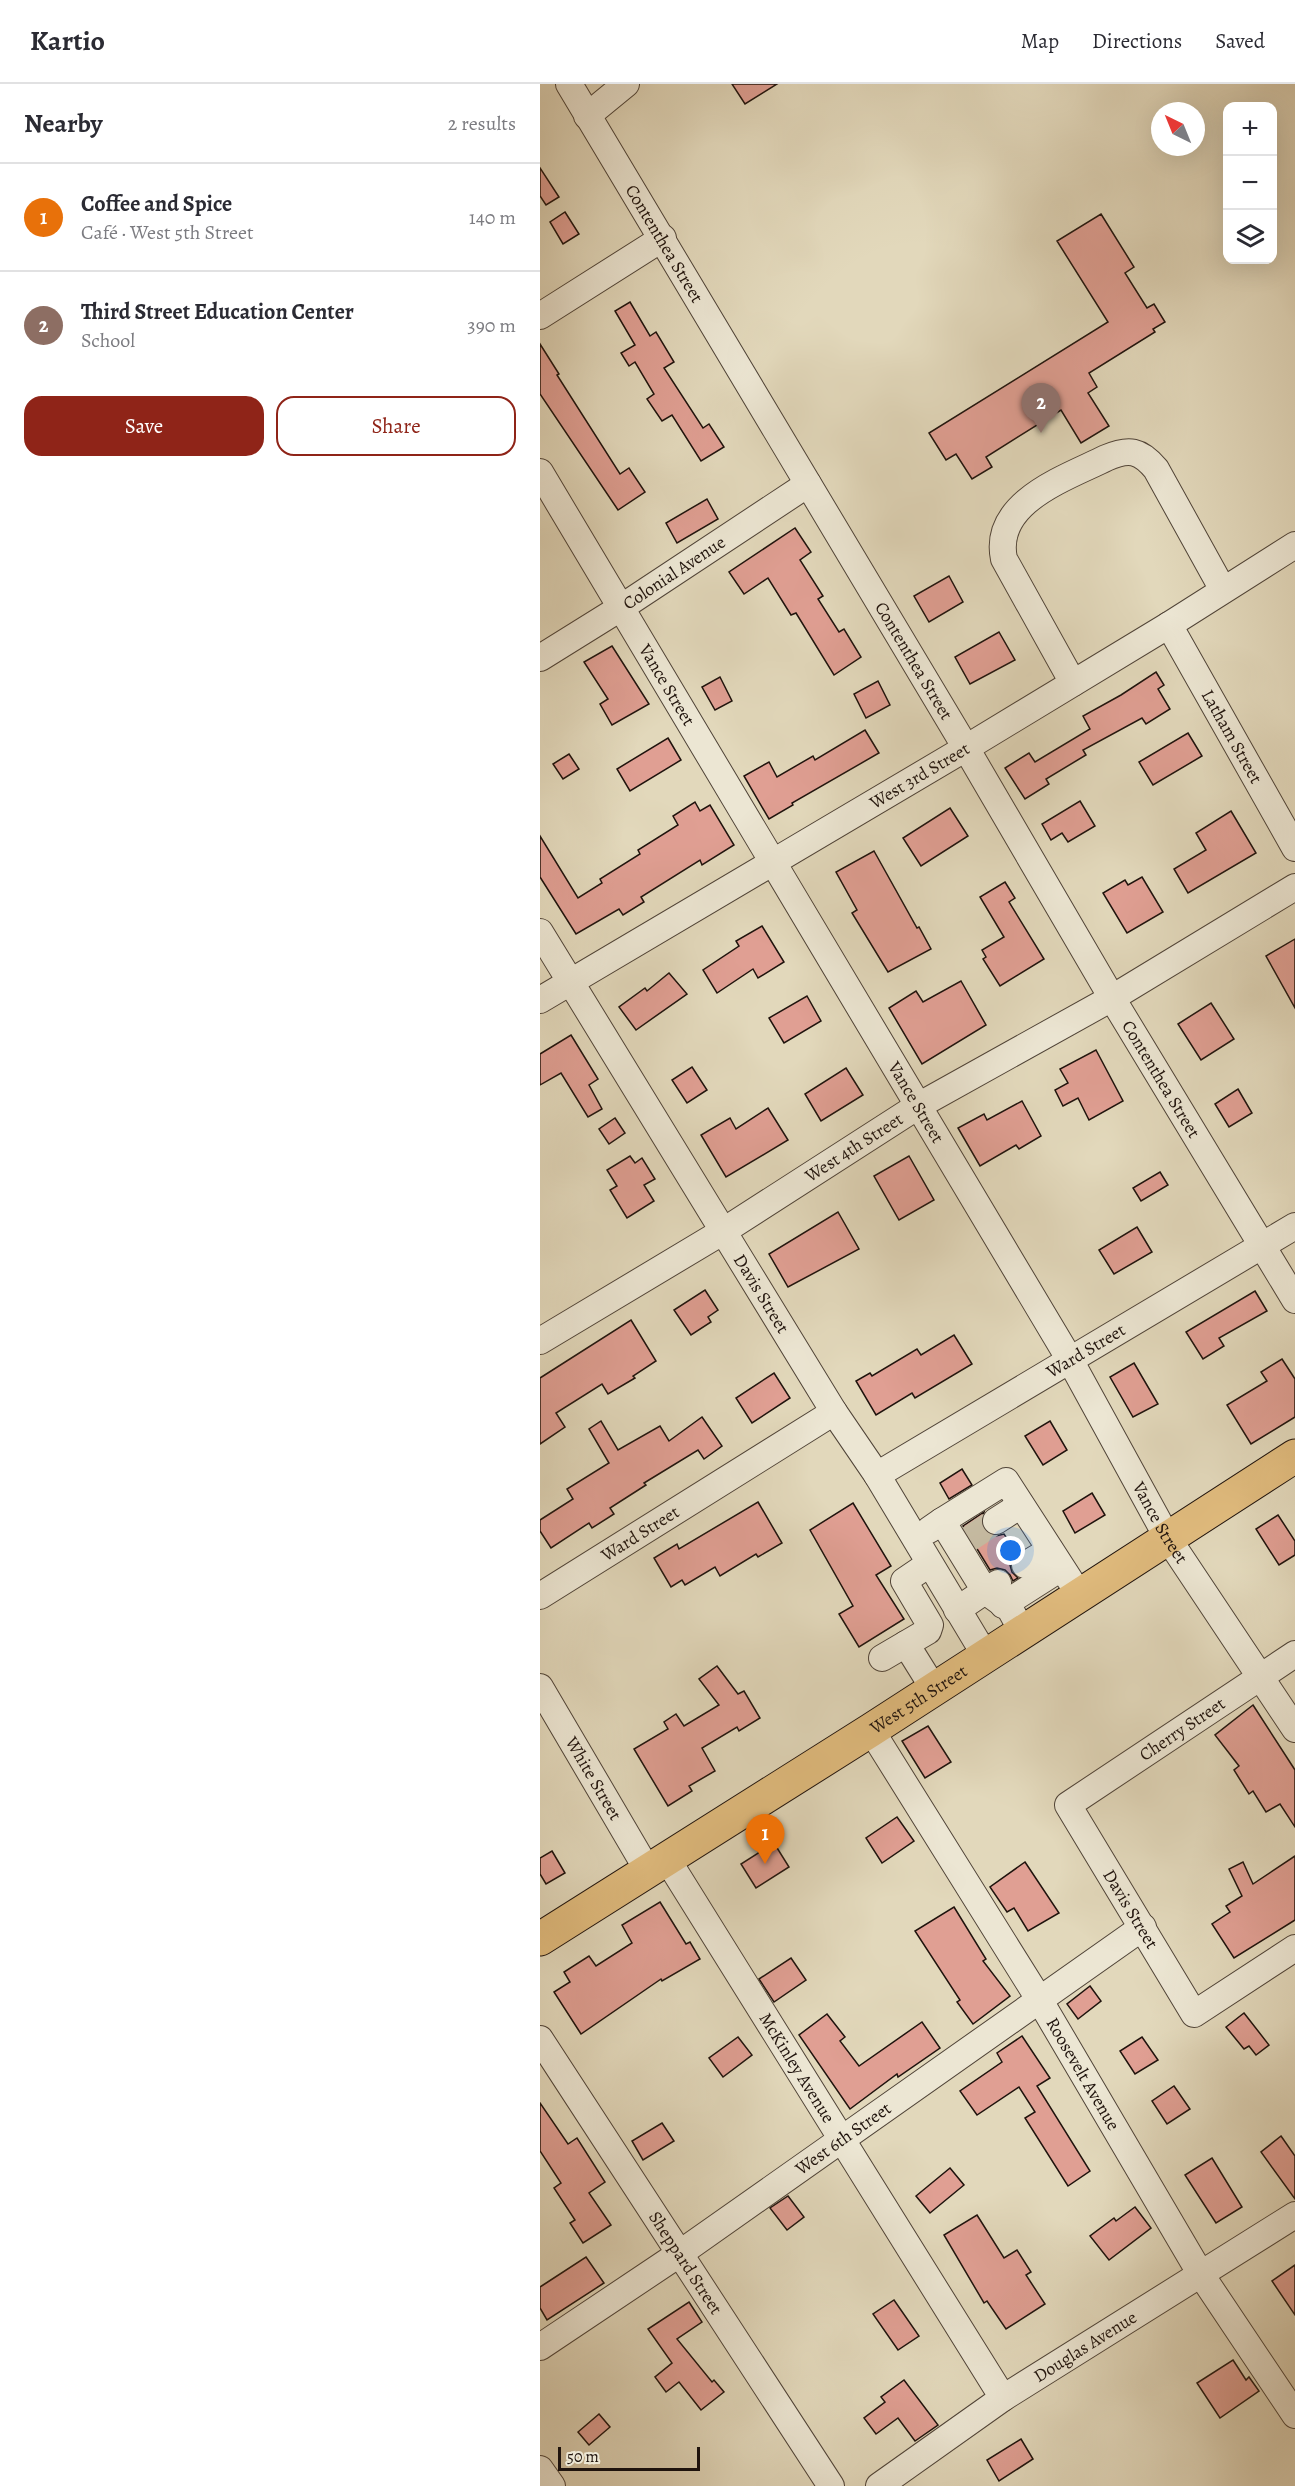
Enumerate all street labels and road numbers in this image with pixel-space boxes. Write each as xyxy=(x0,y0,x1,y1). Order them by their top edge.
street label: Contenthea Street xyxy=(620,180,709,307)
street label: Colonial Avenue xyxy=(618,530,730,615)
street label: Contenthea Street xyxy=(869,597,958,724)
street label: Vance Street xyxy=(633,639,701,730)
street label: Latham Street xyxy=(1196,685,1268,788)
street label: West 3rd Street xyxy=(864,737,974,815)
street label: Contenthea Street xyxy=(1116,1016,1206,1143)
street label: Vance Street xyxy=(882,1056,950,1148)
street label: West 4th Street xyxy=(800,1107,908,1188)
street label: Davis Street xyxy=(728,1249,795,1338)
street label: Ward Street xyxy=(1041,1318,1130,1384)
street label: Vance Street xyxy=(1126,1476,1193,1568)
street label: Ward Street xyxy=(596,1500,684,1567)
street label: West 5th Street xyxy=(864,1659,972,1740)
street label: Cherry Street xyxy=(1134,1691,1230,1767)
street label: White Street xyxy=(559,1731,628,1825)
street label: Davis Street xyxy=(1097,1865,1164,1953)
street label: McKinley Avenue xyxy=(754,2008,841,2128)
street label: Roosevelt Avenue xyxy=(1040,2013,1126,2135)
street label: West 6th Street xyxy=(790,2096,896,2181)
street label: Sheppard Street xyxy=(643,2206,728,2319)
street label: Douglas Avenue xyxy=(1029,2305,1141,2388)

